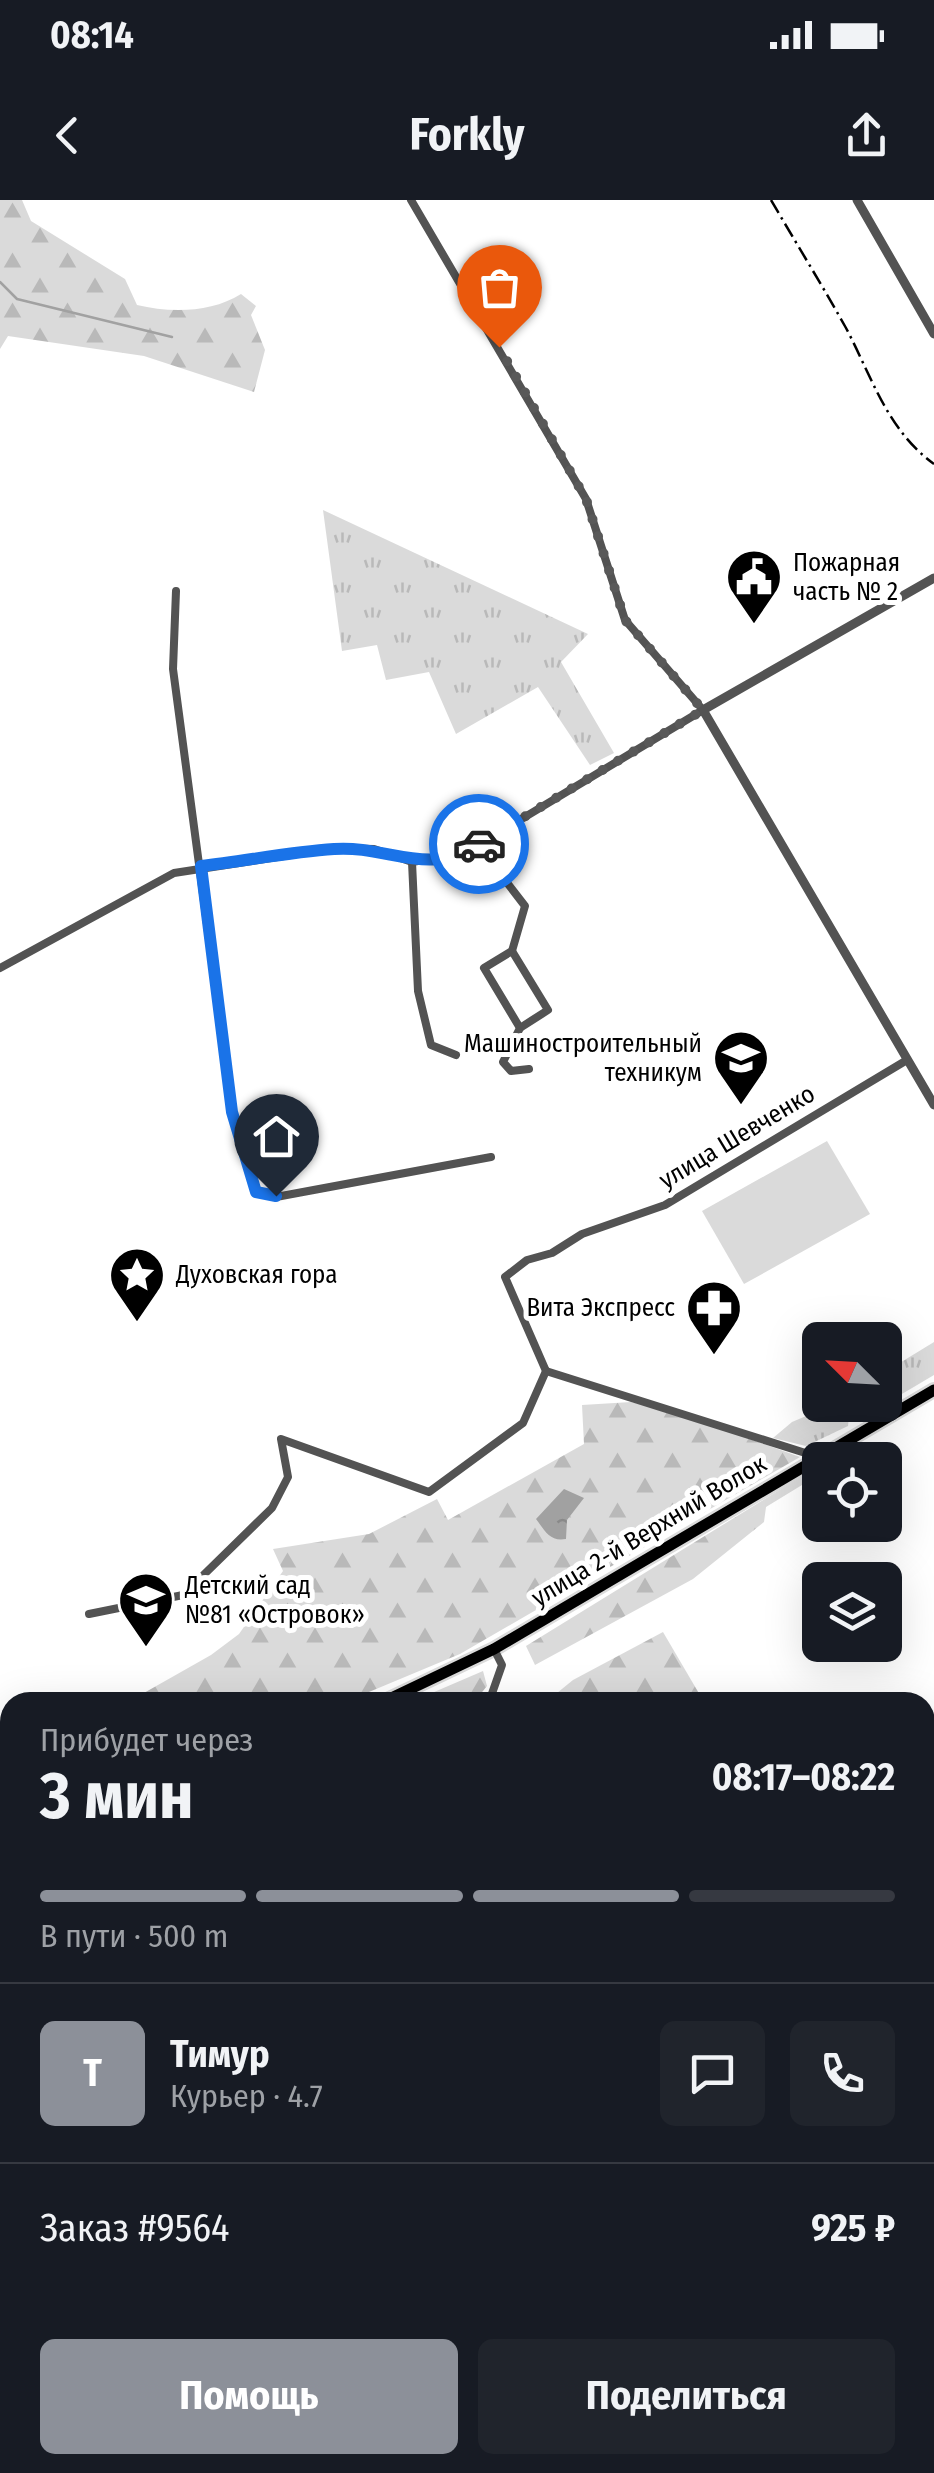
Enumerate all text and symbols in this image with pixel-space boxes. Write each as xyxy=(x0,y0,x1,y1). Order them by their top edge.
text: 08:14 xyxy=(50,12,134,58)
icon: back xyxy=(40,108,95,163)
text: Forkly xyxy=(410,108,524,162)
icon: share xyxy=(839,108,894,163)
pin xyxy=(457,245,542,348)
icon: bag xyxy=(472,260,527,315)
public building icon: Пожарная часть № 2 xyxy=(724,547,784,626)
place label: Пожарная часть № 2 xyxy=(793,548,900,607)
courier xyxy=(429,794,529,894)
icon: car xyxy=(452,817,507,872)
school or university icon: Машиностроительный техникум xyxy=(711,1028,771,1107)
place label: Машиностроительный техникум xyxy=(464,1029,702,1088)
street label: улица Шевченко xyxy=(654,1079,820,1195)
pin xyxy=(234,1094,319,1197)
icon: home xyxy=(249,1109,304,1164)
place icon: Духовская гора xyxy=(107,1245,167,1324)
place label: Духовская гора xyxy=(175,1260,337,1290)
pharmacy icon: Вита Экспресс xyxy=(684,1278,744,1357)
place label: Вита Экспресс xyxy=(526,1293,675,1323)
north arrow xyxy=(802,1322,902,1422)
map controls xyxy=(802,1322,902,1662)
button: locate xyxy=(802,1442,902,1542)
street label: улица 2-й Верхний Волок xyxy=(526,1449,772,1613)
button: layers xyxy=(802,1562,902,1662)
school or university icon: Детский сад №81 «Островок» xyxy=(116,1570,176,1649)
place label: Детский сад №81 «Островок» xyxy=(184,1571,365,1630)
text: Прибудет через xyxy=(40,1721,253,1759)
text: 08:17–08:22 xyxy=(712,1754,895,1800)
text: 3 мин xyxy=(40,1757,193,1835)
text: В пути · 500 m xyxy=(40,1917,228,1955)
button: chat xyxy=(660,2021,765,2126)
button: phone xyxy=(790,2021,895,2126)
text: Тимур xyxy=(170,2031,270,2077)
text: Т xyxy=(83,2050,102,2096)
text: Курьер · 4.7 xyxy=(170,2077,323,2115)
text: Заказ #9564 xyxy=(40,2205,229,2251)
text: 925 ₽ xyxy=(811,2205,895,2251)
button: Помощь xyxy=(40,2339,458,2454)
button: Поделиться xyxy=(478,2339,895,2454)

